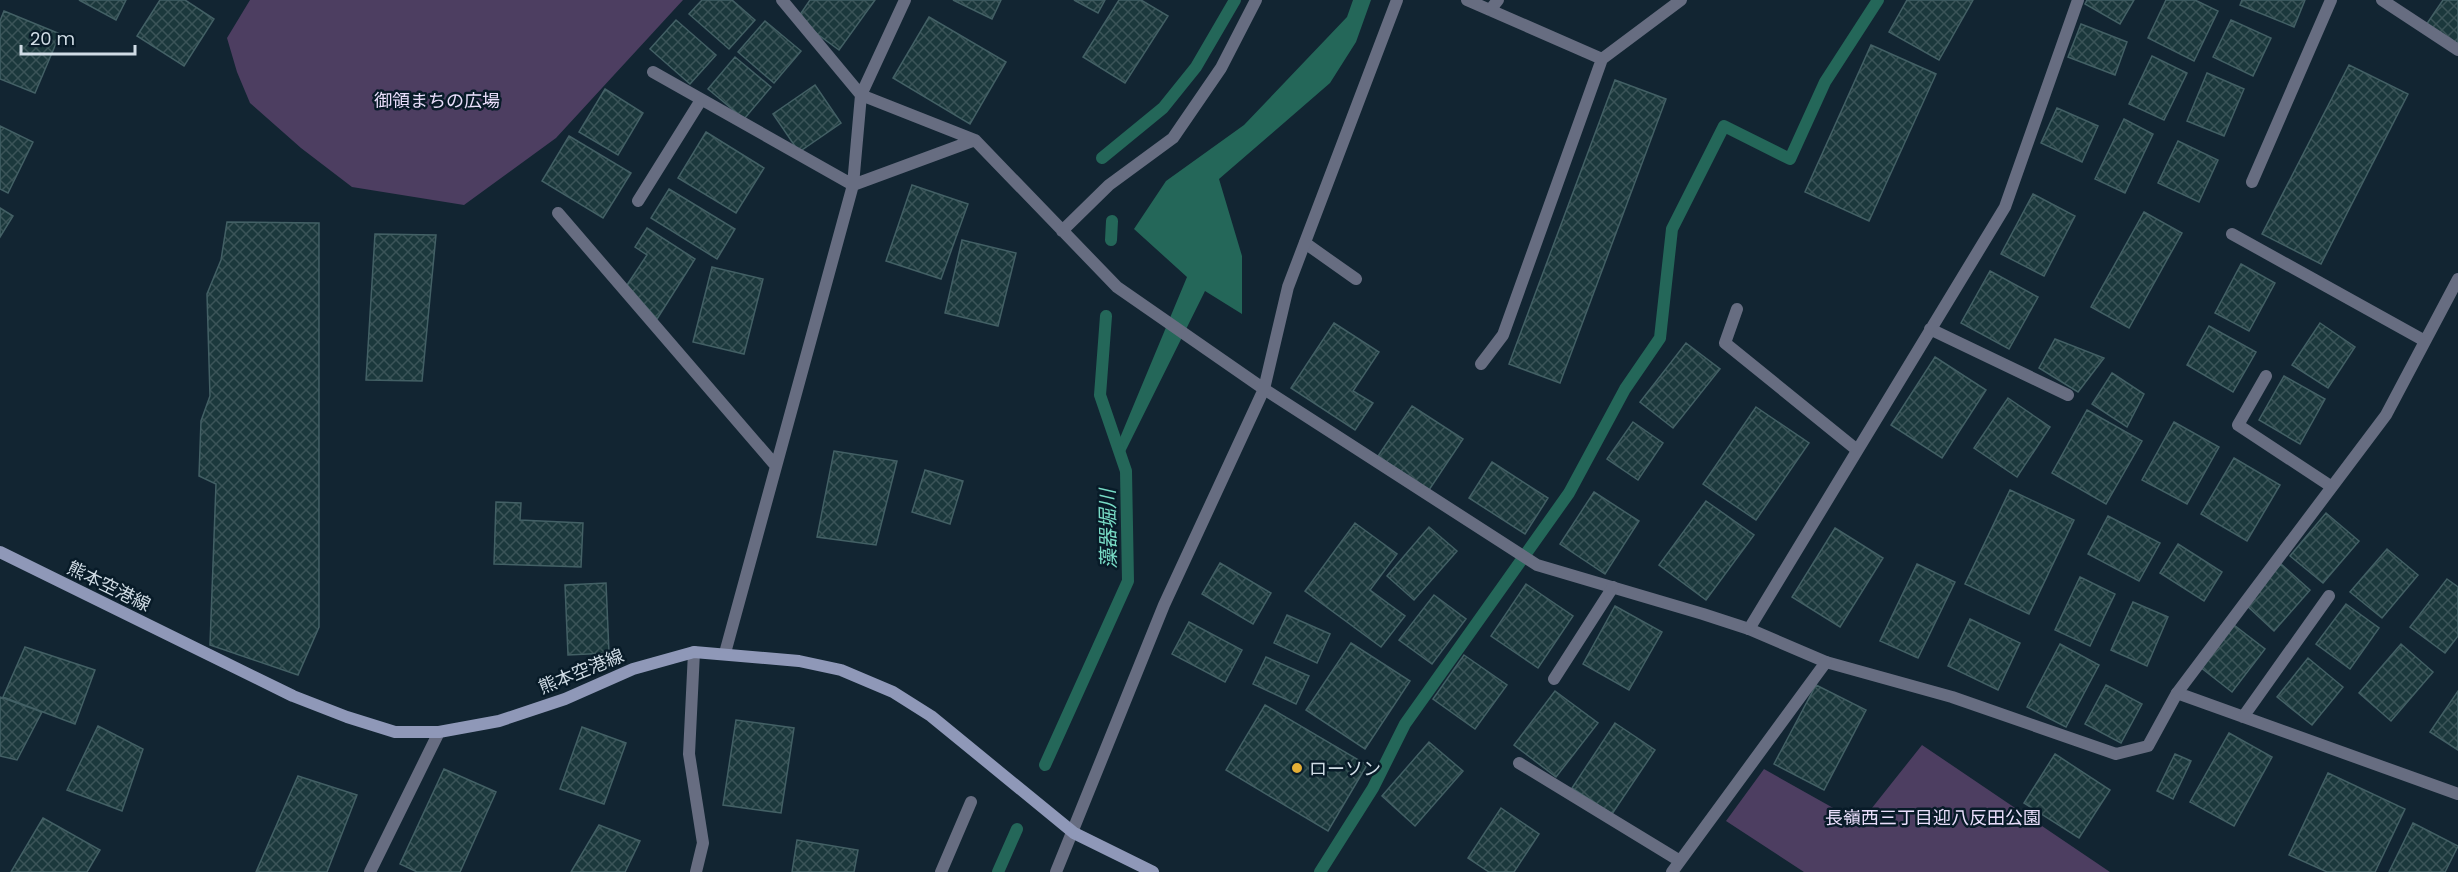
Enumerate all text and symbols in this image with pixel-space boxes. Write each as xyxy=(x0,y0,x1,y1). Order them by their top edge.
scale bar xyxy=(21,18,135,56)
text: 20 m xyxy=(30,26,75,51)
park label: 御領まちの広場 xyxy=(374,88,500,113)
water label: 藻器堀川 xyxy=(1093,487,1123,569)
street label: 熊本空港線 xyxy=(63,555,155,617)
street label: 熊本空港線 xyxy=(535,643,627,699)
place label: ローソン xyxy=(1309,756,1381,781)
marker: ローソン xyxy=(1290,761,1304,775)
park label: 長嶺西三丁目迎八反田公園 xyxy=(1825,805,2041,830)

